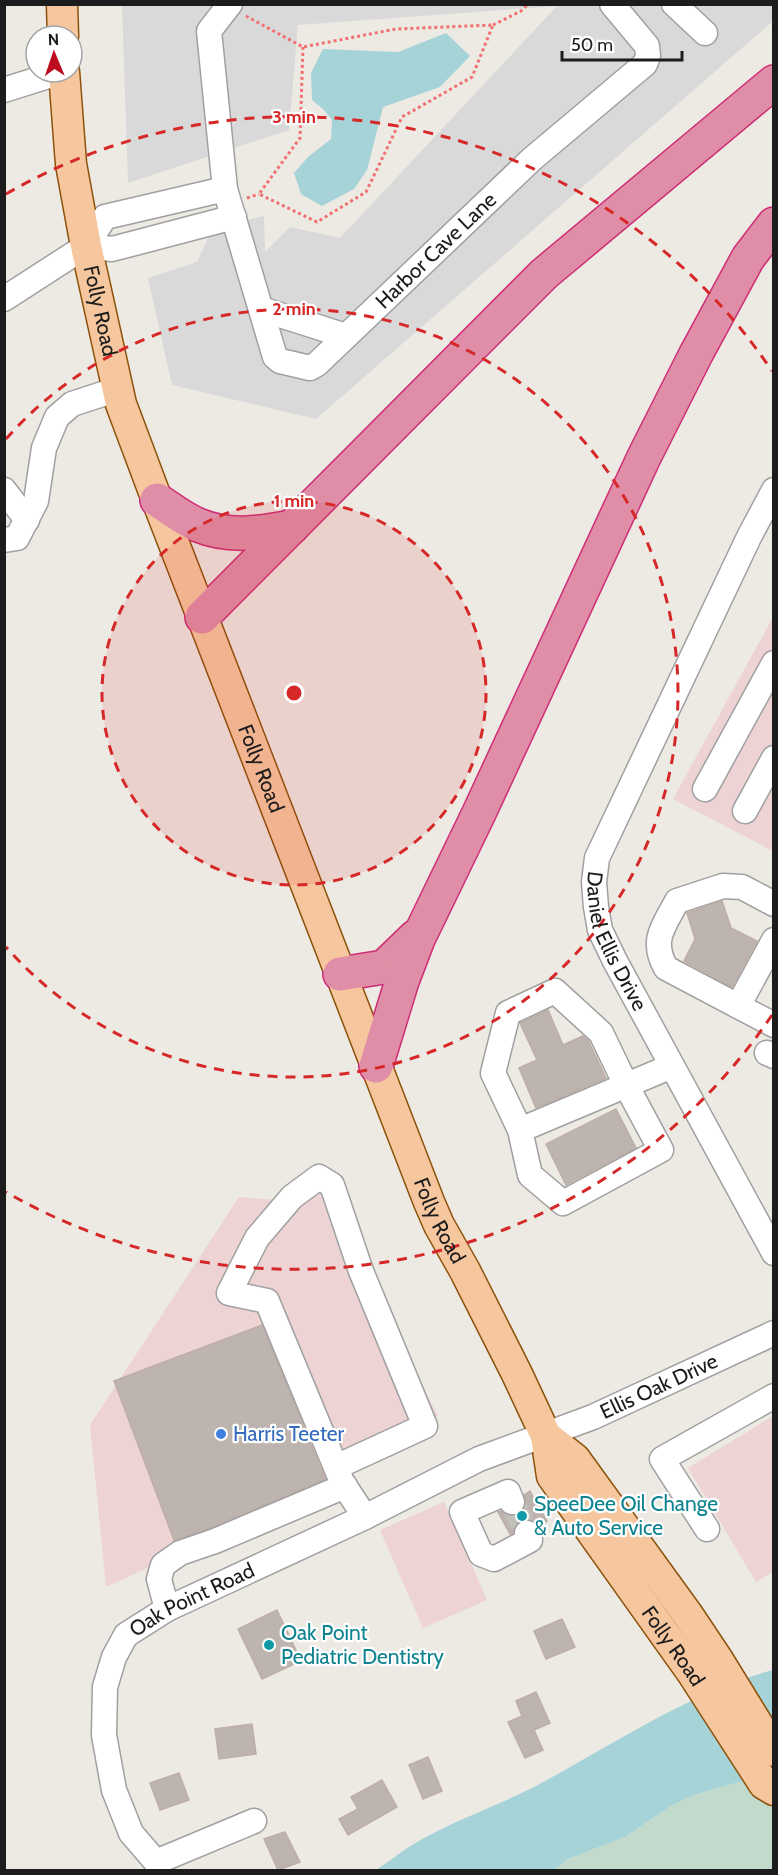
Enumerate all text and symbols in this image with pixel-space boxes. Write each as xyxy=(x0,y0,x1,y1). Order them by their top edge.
north arrow xyxy=(24,24,84,84)
scale bar xyxy=(562,24,682,62)
text: N xyxy=(48,30,59,49)
text: 50 m xyxy=(571,34,613,56)
text: 3 min xyxy=(272,106,316,128)
street label: Harbor Cave Lane xyxy=(370,187,501,314)
street label: Folly Road xyxy=(79,263,123,358)
text: 2 min xyxy=(272,298,316,320)
text: 1 min xyxy=(274,490,314,512)
centre of rings xyxy=(284,683,304,703)
street label: Folly Road xyxy=(233,721,290,816)
street label: Daniel Ellis Drive xyxy=(582,870,653,1015)
street label: Folly Road xyxy=(409,1174,471,1268)
street label: Ellis Oak Drive xyxy=(596,1348,722,1424)
place label: Harris Teeter xyxy=(233,1421,345,1446)
marker: Harris Teeter xyxy=(214,1427,228,1441)
place label: SpeeDee Oil Change & Auto Service xyxy=(534,1491,718,1540)
marker: SpeeDee Oil Change & Auto Service xyxy=(515,1509,529,1523)
street label: Oak Point Road xyxy=(124,1557,258,1642)
street label: Folly Road xyxy=(637,1601,710,1691)
place label: Oak Point Pediatric Dentistry xyxy=(281,1620,444,1669)
marker: Oak Point Pediatric Dentistry xyxy=(262,1638,276,1652)

